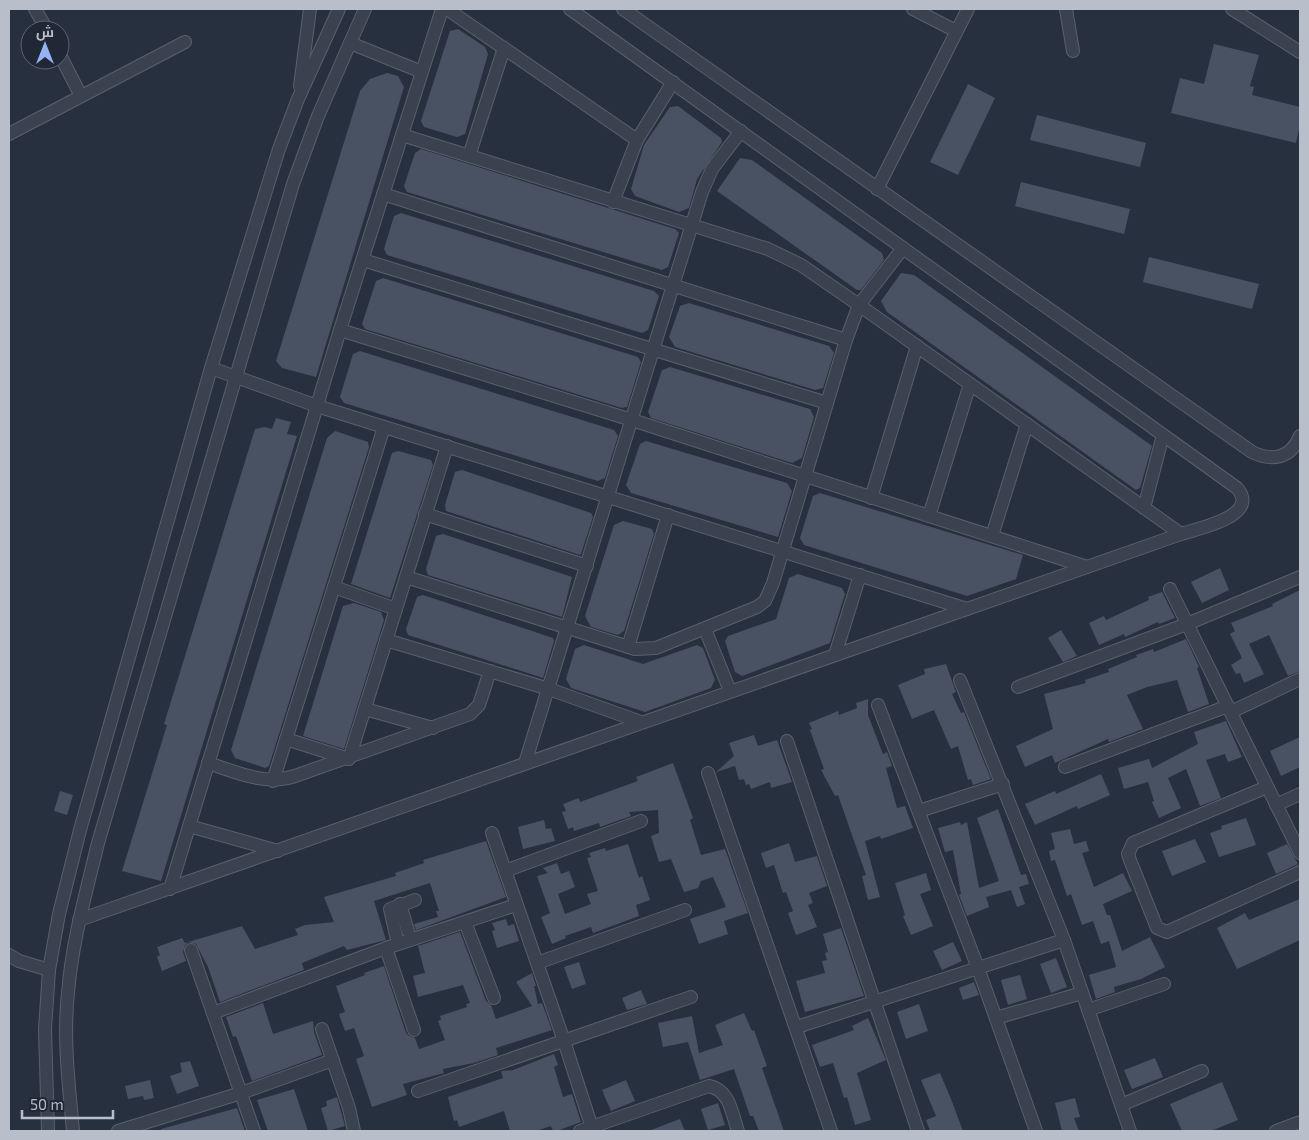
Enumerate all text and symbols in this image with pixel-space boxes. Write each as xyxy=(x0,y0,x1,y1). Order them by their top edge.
north arrow xyxy=(20,20,70,70)
text: ش xyxy=(36,23,54,41)
scale bar xyxy=(22,1088,114,1120)
text: 50 m xyxy=(30,1095,64,1113)

